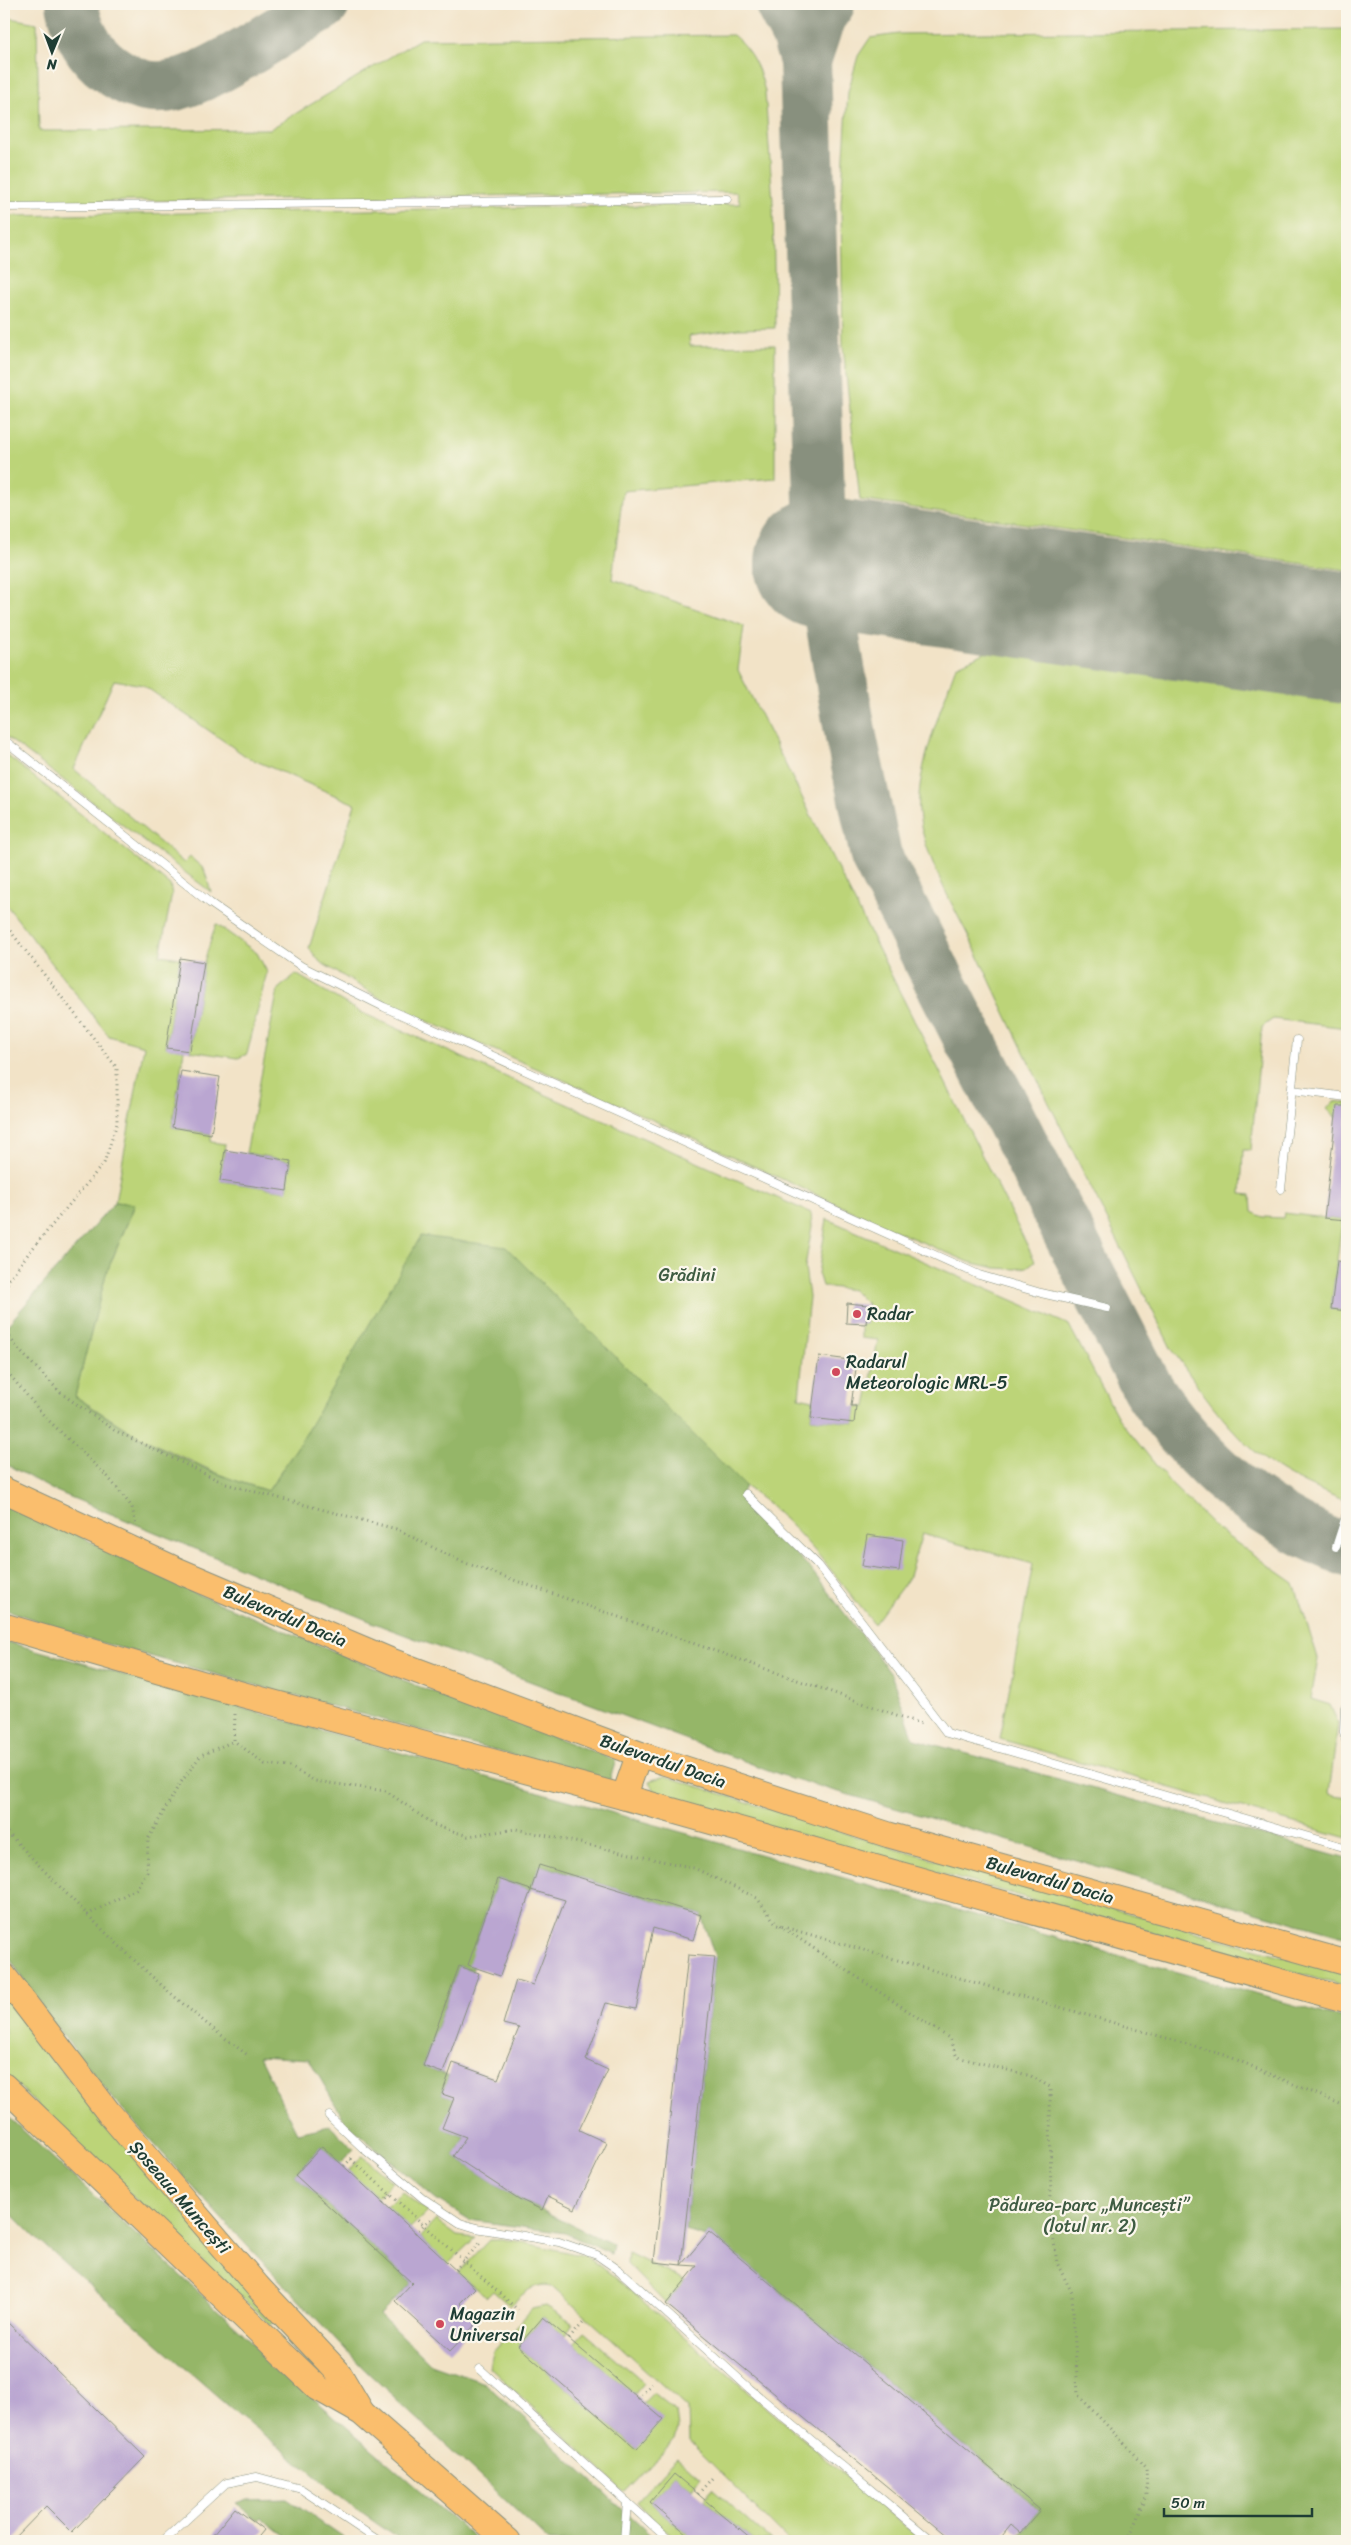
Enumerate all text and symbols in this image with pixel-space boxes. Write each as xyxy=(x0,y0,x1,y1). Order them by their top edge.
north arrow xyxy=(28,28,78,78)
text: N xyxy=(46,52,58,77)
park label: Grădini xyxy=(659,1259,716,1291)
place label: Radar xyxy=(867,1298,914,1330)
marker: Radar xyxy=(851,1308,863,1320)
place label: Radarul Meteorologic MRL-5 xyxy=(846,1346,1008,1399)
marker: Radarul Meteorologic MRL-5 xyxy=(830,1366,842,1378)
street label: Bulevardul Dacia xyxy=(218,1576,352,1656)
street label: Bulevardul Dacia xyxy=(595,1724,731,1798)
street label: Bulevardul Dacia xyxy=(982,1846,1118,1914)
street label: Șoseaua Muncești xyxy=(121,2132,240,2262)
park label: Pădurea-parc „Muncești” (lotul nr. 2) xyxy=(989,2189,1191,2242)
place label: Magazin Universal xyxy=(450,2298,525,2351)
marker: Magazin Universal xyxy=(434,2318,446,2330)
scale bar xyxy=(1164,2485,1311,2517)
text: 50 m xyxy=(1171,2490,1206,2516)

